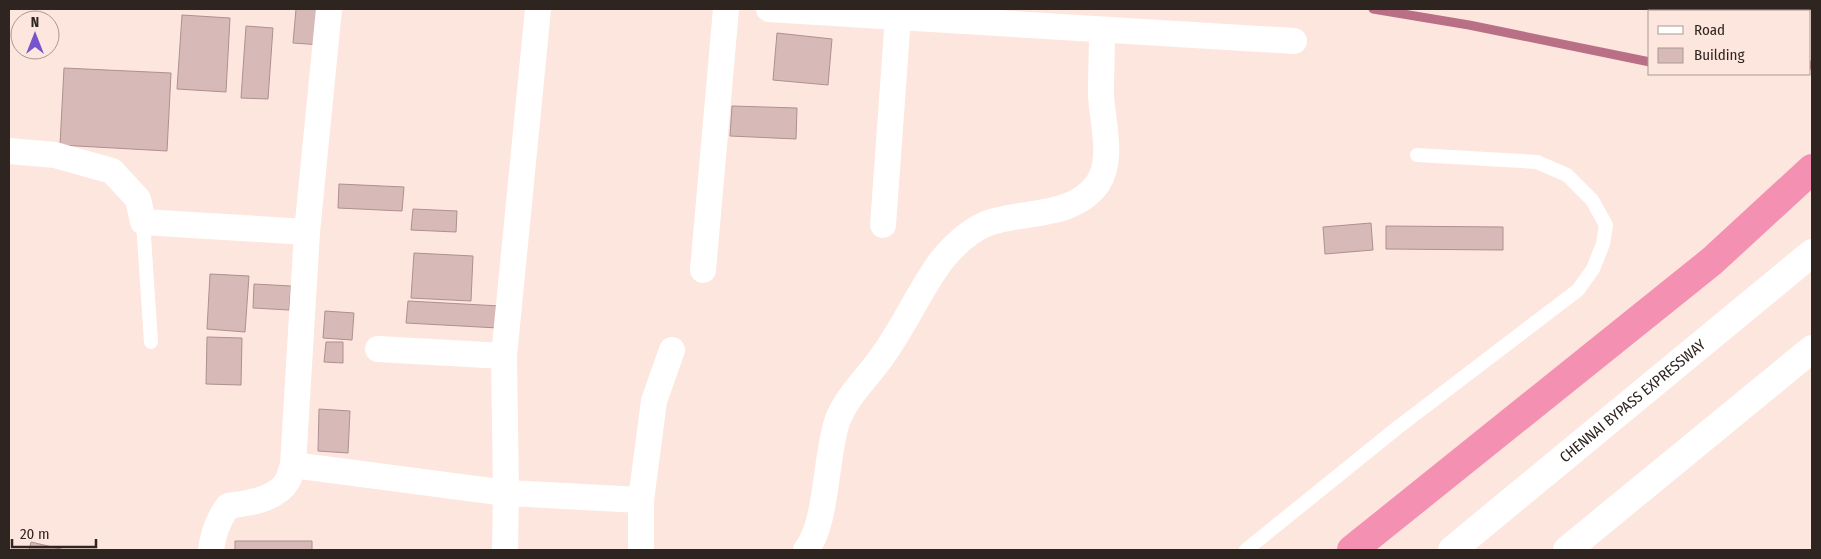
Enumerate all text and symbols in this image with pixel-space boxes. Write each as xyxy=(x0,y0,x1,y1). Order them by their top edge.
north arrow xyxy=(10,10,60,60)
legend xyxy=(1648,10,1811,75)
text: N xyxy=(31,14,39,31)
text: Road xyxy=(1694,21,1725,39)
text: Building xyxy=(1694,46,1745,64)
street label: CHENNAI BYPASS EXPRESSWAY xyxy=(1556,335,1709,466)
scale bar xyxy=(12,516,96,548)
text: 20 m xyxy=(20,525,50,543)

